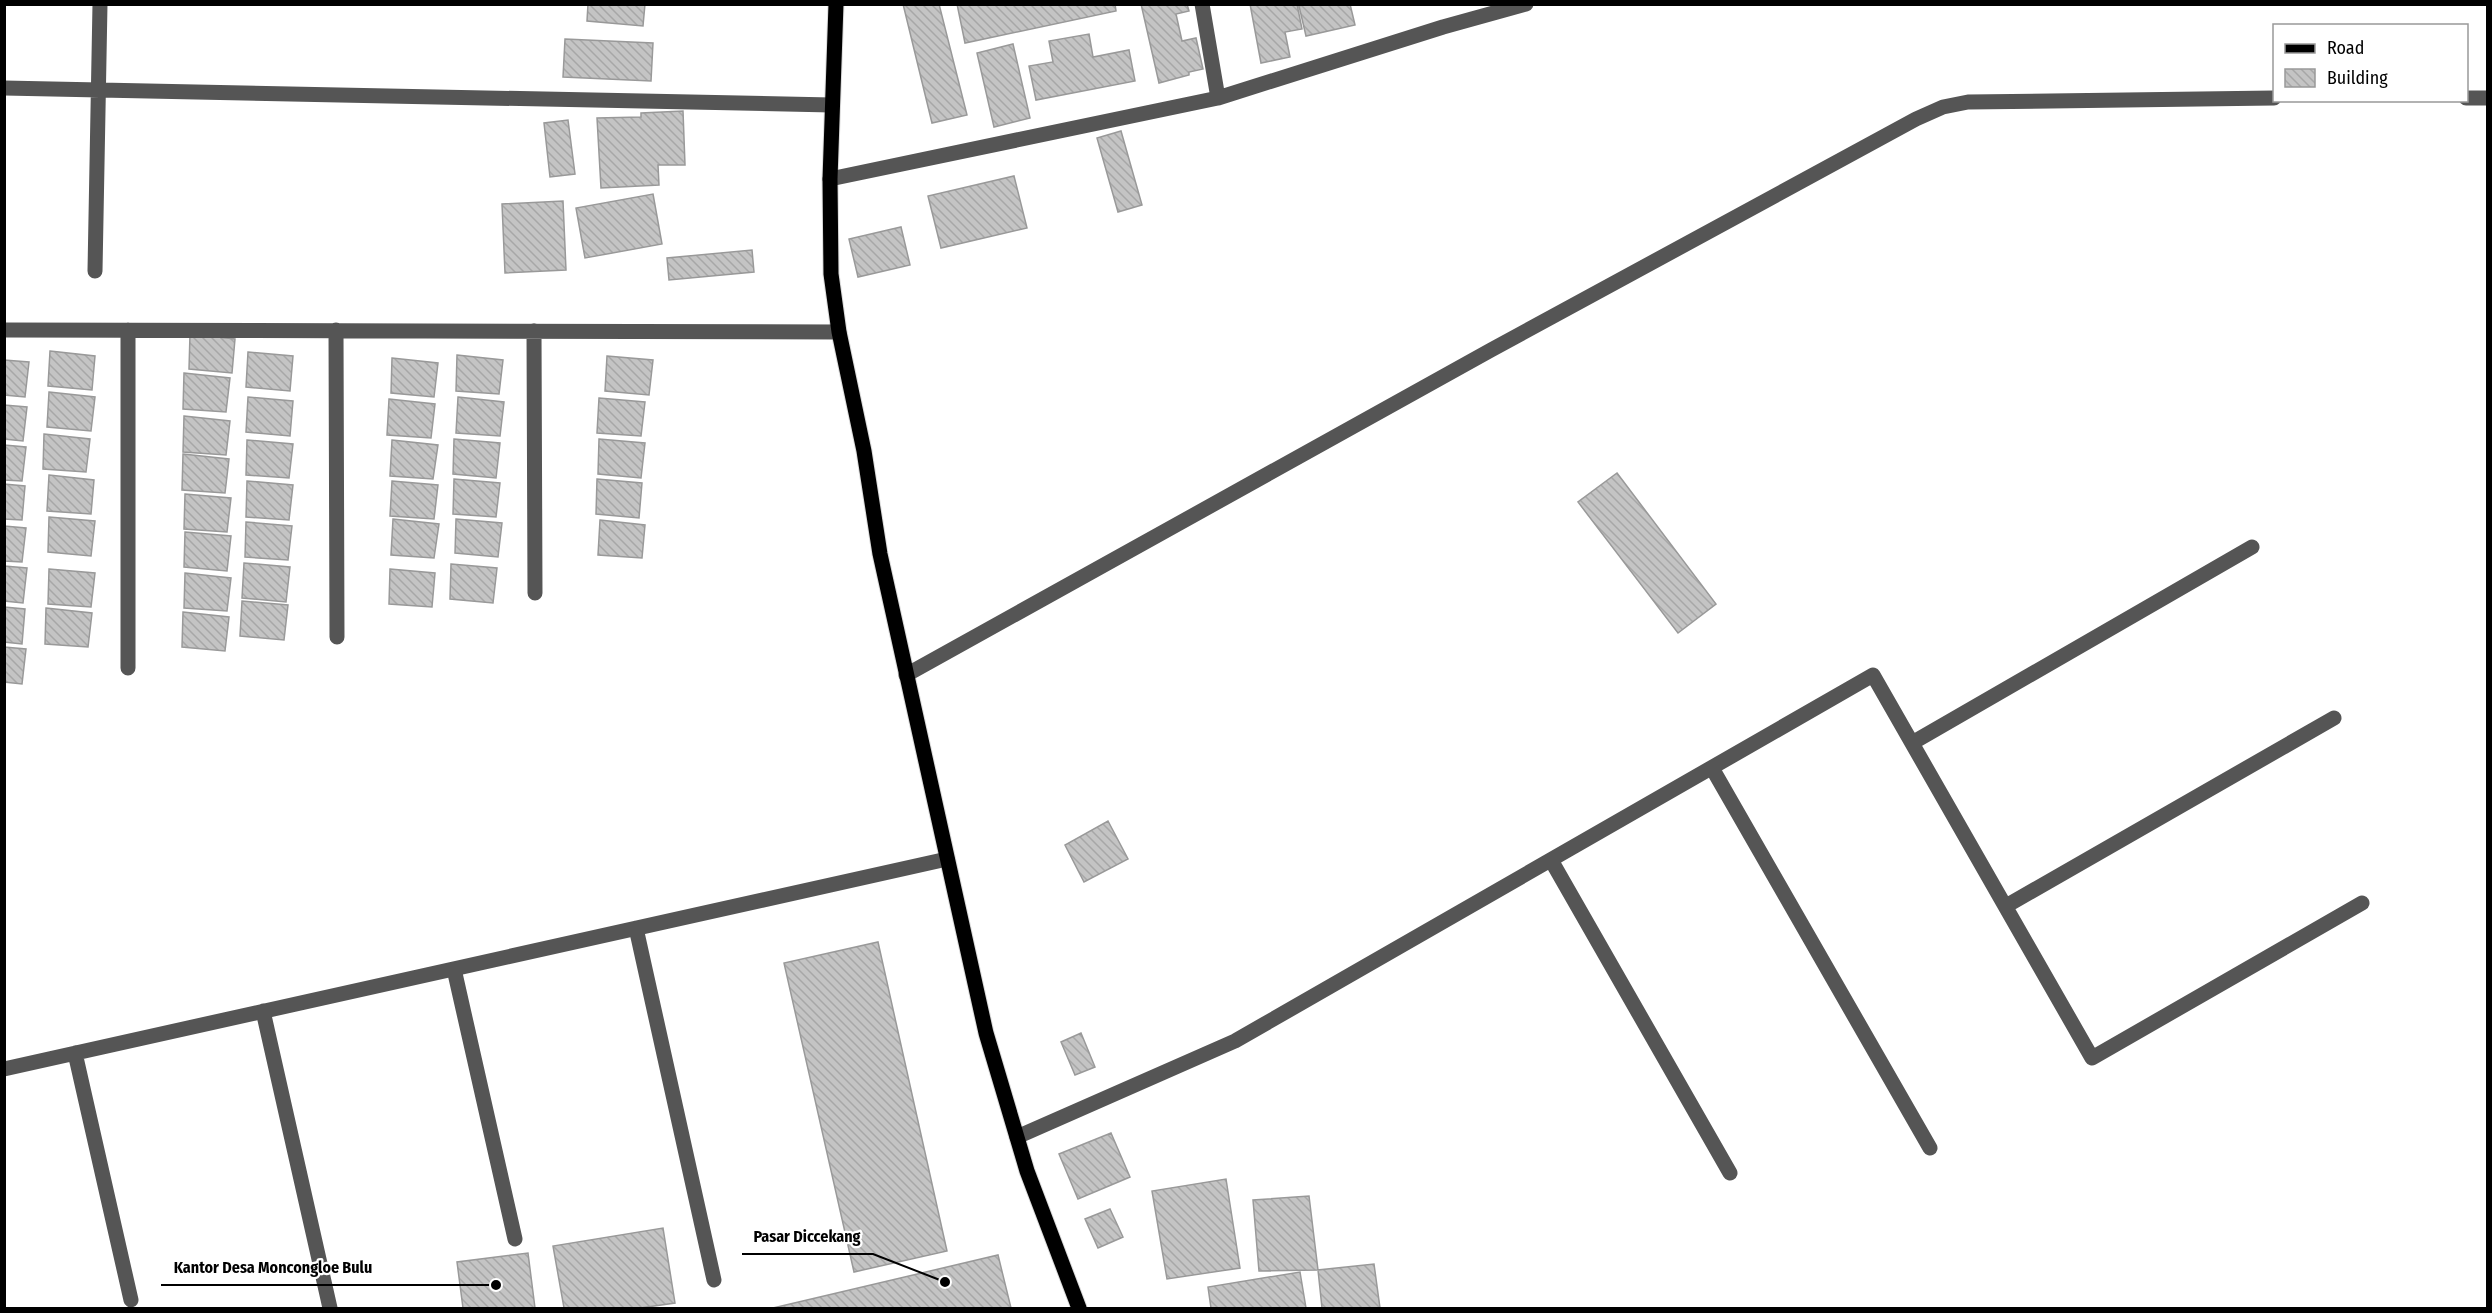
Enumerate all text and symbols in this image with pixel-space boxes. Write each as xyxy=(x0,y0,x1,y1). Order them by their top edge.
legend xyxy=(2273,24,2468,102)
text: Road xyxy=(2327,37,2364,59)
text: Building xyxy=(2327,67,2388,89)
callout: Pasar Diccekang xyxy=(742,1220,873,1254)
text: Pasar Diccekang xyxy=(753,1227,861,1246)
callout: Kantor Desa Moncongloe Bulu xyxy=(161,1251,384,1285)
text: Kantor Desa Moncongloe Bulu xyxy=(174,1258,372,1277)

